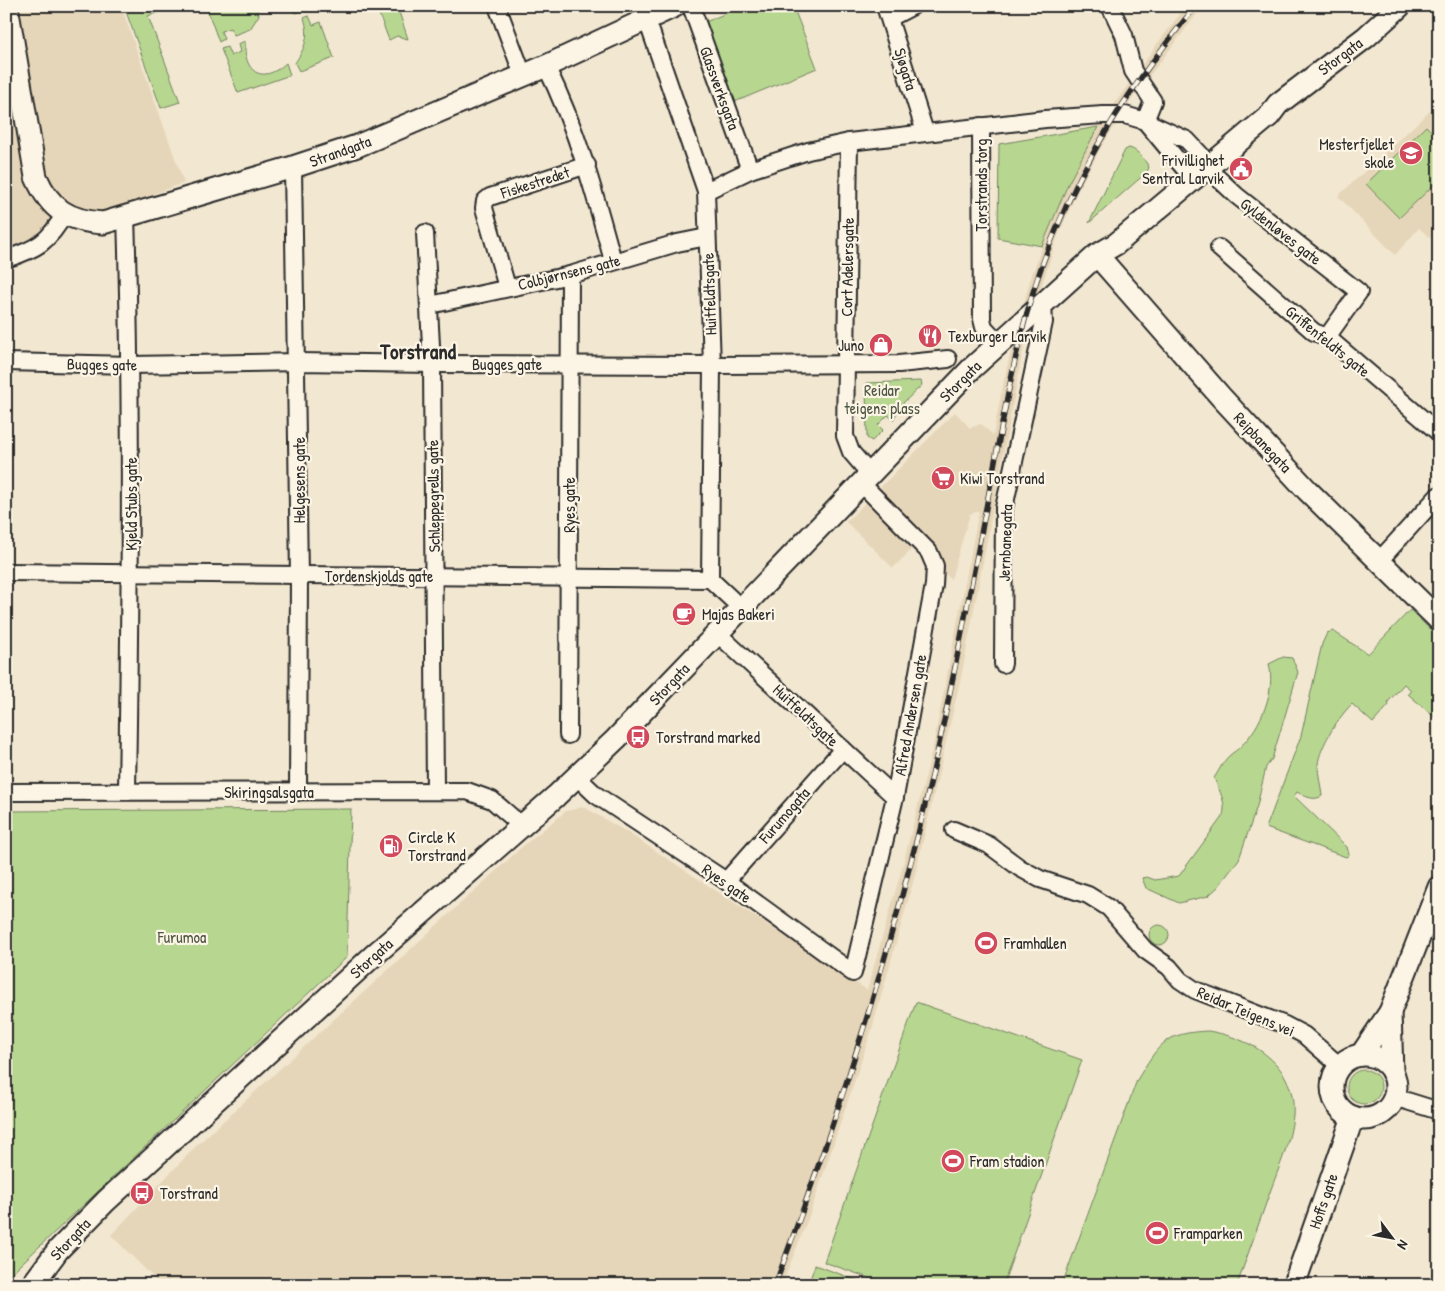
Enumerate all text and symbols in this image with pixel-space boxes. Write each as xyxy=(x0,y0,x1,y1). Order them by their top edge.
street label: Storgata xyxy=(1313,32,1367,80)
street label: Glassverksgata xyxy=(695,43,745,133)
street label: Sjøgata xyxy=(889,45,923,93)
street label: Strandgata xyxy=(306,130,374,172)
place label: Mesterfjellet skole xyxy=(1319,133,1395,173)
street label: Torstrands torg xyxy=(970,139,992,231)
school or university icon: Mesterfjellet skole xyxy=(1398,140,1424,166)
place label: Frivillighet Sentral Larvik xyxy=(1142,149,1224,189)
public building icon: Frivillighet Sentral Larvik xyxy=(1228,156,1254,182)
street label: Fiskestredet xyxy=(497,160,573,204)
street label: Gyldenløves gate xyxy=(1236,192,1327,270)
street label: Cort Adelersgate xyxy=(835,217,859,317)
street label: Colbjørnsens gate xyxy=(515,248,623,295)
street label: Huitfeldtsgate xyxy=(697,252,721,336)
street label: Griffenfeldts gate xyxy=(1281,300,1375,382)
restaurant icon: Texburger Larvik xyxy=(917,323,943,349)
place label: Texburger Larvik xyxy=(948,325,1047,347)
shop icon: Juno xyxy=(868,332,894,358)
place label: Juno xyxy=(838,334,865,356)
district label: Torstrand xyxy=(379,337,457,366)
street label: Bugges gate xyxy=(67,352,138,376)
street label: Bugges gate xyxy=(472,353,543,375)
street label: Storgata xyxy=(934,355,986,407)
park label: Reidar teigens plass xyxy=(844,379,920,419)
street label: Reipbanegata xyxy=(1229,407,1297,477)
street label: Helgesens gate xyxy=(288,436,310,523)
street label: Schleppegrells gate xyxy=(421,439,445,552)
street label: Kjeld Stubs gate xyxy=(120,457,142,551)
supermarket icon: Kiwi Torstrand xyxy=(930,465,956,491)
place label: Kiwi Torstrand xyxy=(960,467,1044,489)
street label: Ryes gate xyxy=(558,477,580,533)
street label: Jernbanegata xyxy=(993,504,1017,582)
street label: Tordenskjolds gate xyxy=(325,565,434,587)
cafe icon: Majas Bakeri xyxy=(671,601,697,627)
place label: Majas Bakeri xyxy=(702,603,775,625)
street label: Alfred Andersen gate xyxy=(889,652,932,777)
street label: Storgata xyxy=(644,658,694,710)
street label: Huitfeldtsgate xyxy=(768,679,844,752)
bus stop icon: Torstrand marked xyxy=(625,724,651,750)
place label: Torstrand marked xyxy=(656,726,760,748)
street label: Skiringsalsgata xyxy=(224,781,314,803)
street label: Furumogata xyxy=(753,782,814,848)
place label: Circle K Torstrand xyxy=(408,826,466,866)
fuel station icon: Circle K Torstrand xyxy=(378,833,404,859)
street label: Ryes gate xyxy=(698,858,757,908)
park label: Furumoa xyxy=(157,926,206,948)
sports icon: Framhallen xyxy=(973,930,999,956)
place label: Framhallen xyxy=(1003,932,1067,954)
street label: Storgata xyxy=(345,933,397,983)
street label: Reidar Teigens vei xyxy=(1194,981,1298,1041)
sports icon: Fram stadion xyxy=(940,1148,966,1174)
place label: Fram stadion xyxy=(969,1150,1044,1172)
street label: Hoffs gate xyxy=(1303,1170,1343,1232)
bus stop icon: Torstrand xyxy=(129,1180,155,1206)
place label: Torstrand xyxy=(160,1182,218,1204)
street label: Storgata xyxy=(45,1213,95,1265)
north arrow xyxy=(1368,1214,1418,1264)
sports icon: Framparken xyxy=(1144,1220,1170,1246)
place label: Framparken xyxy=(1173,1222,1243,1244)
text: N xyxy=(1393,1237,1413,1254)

